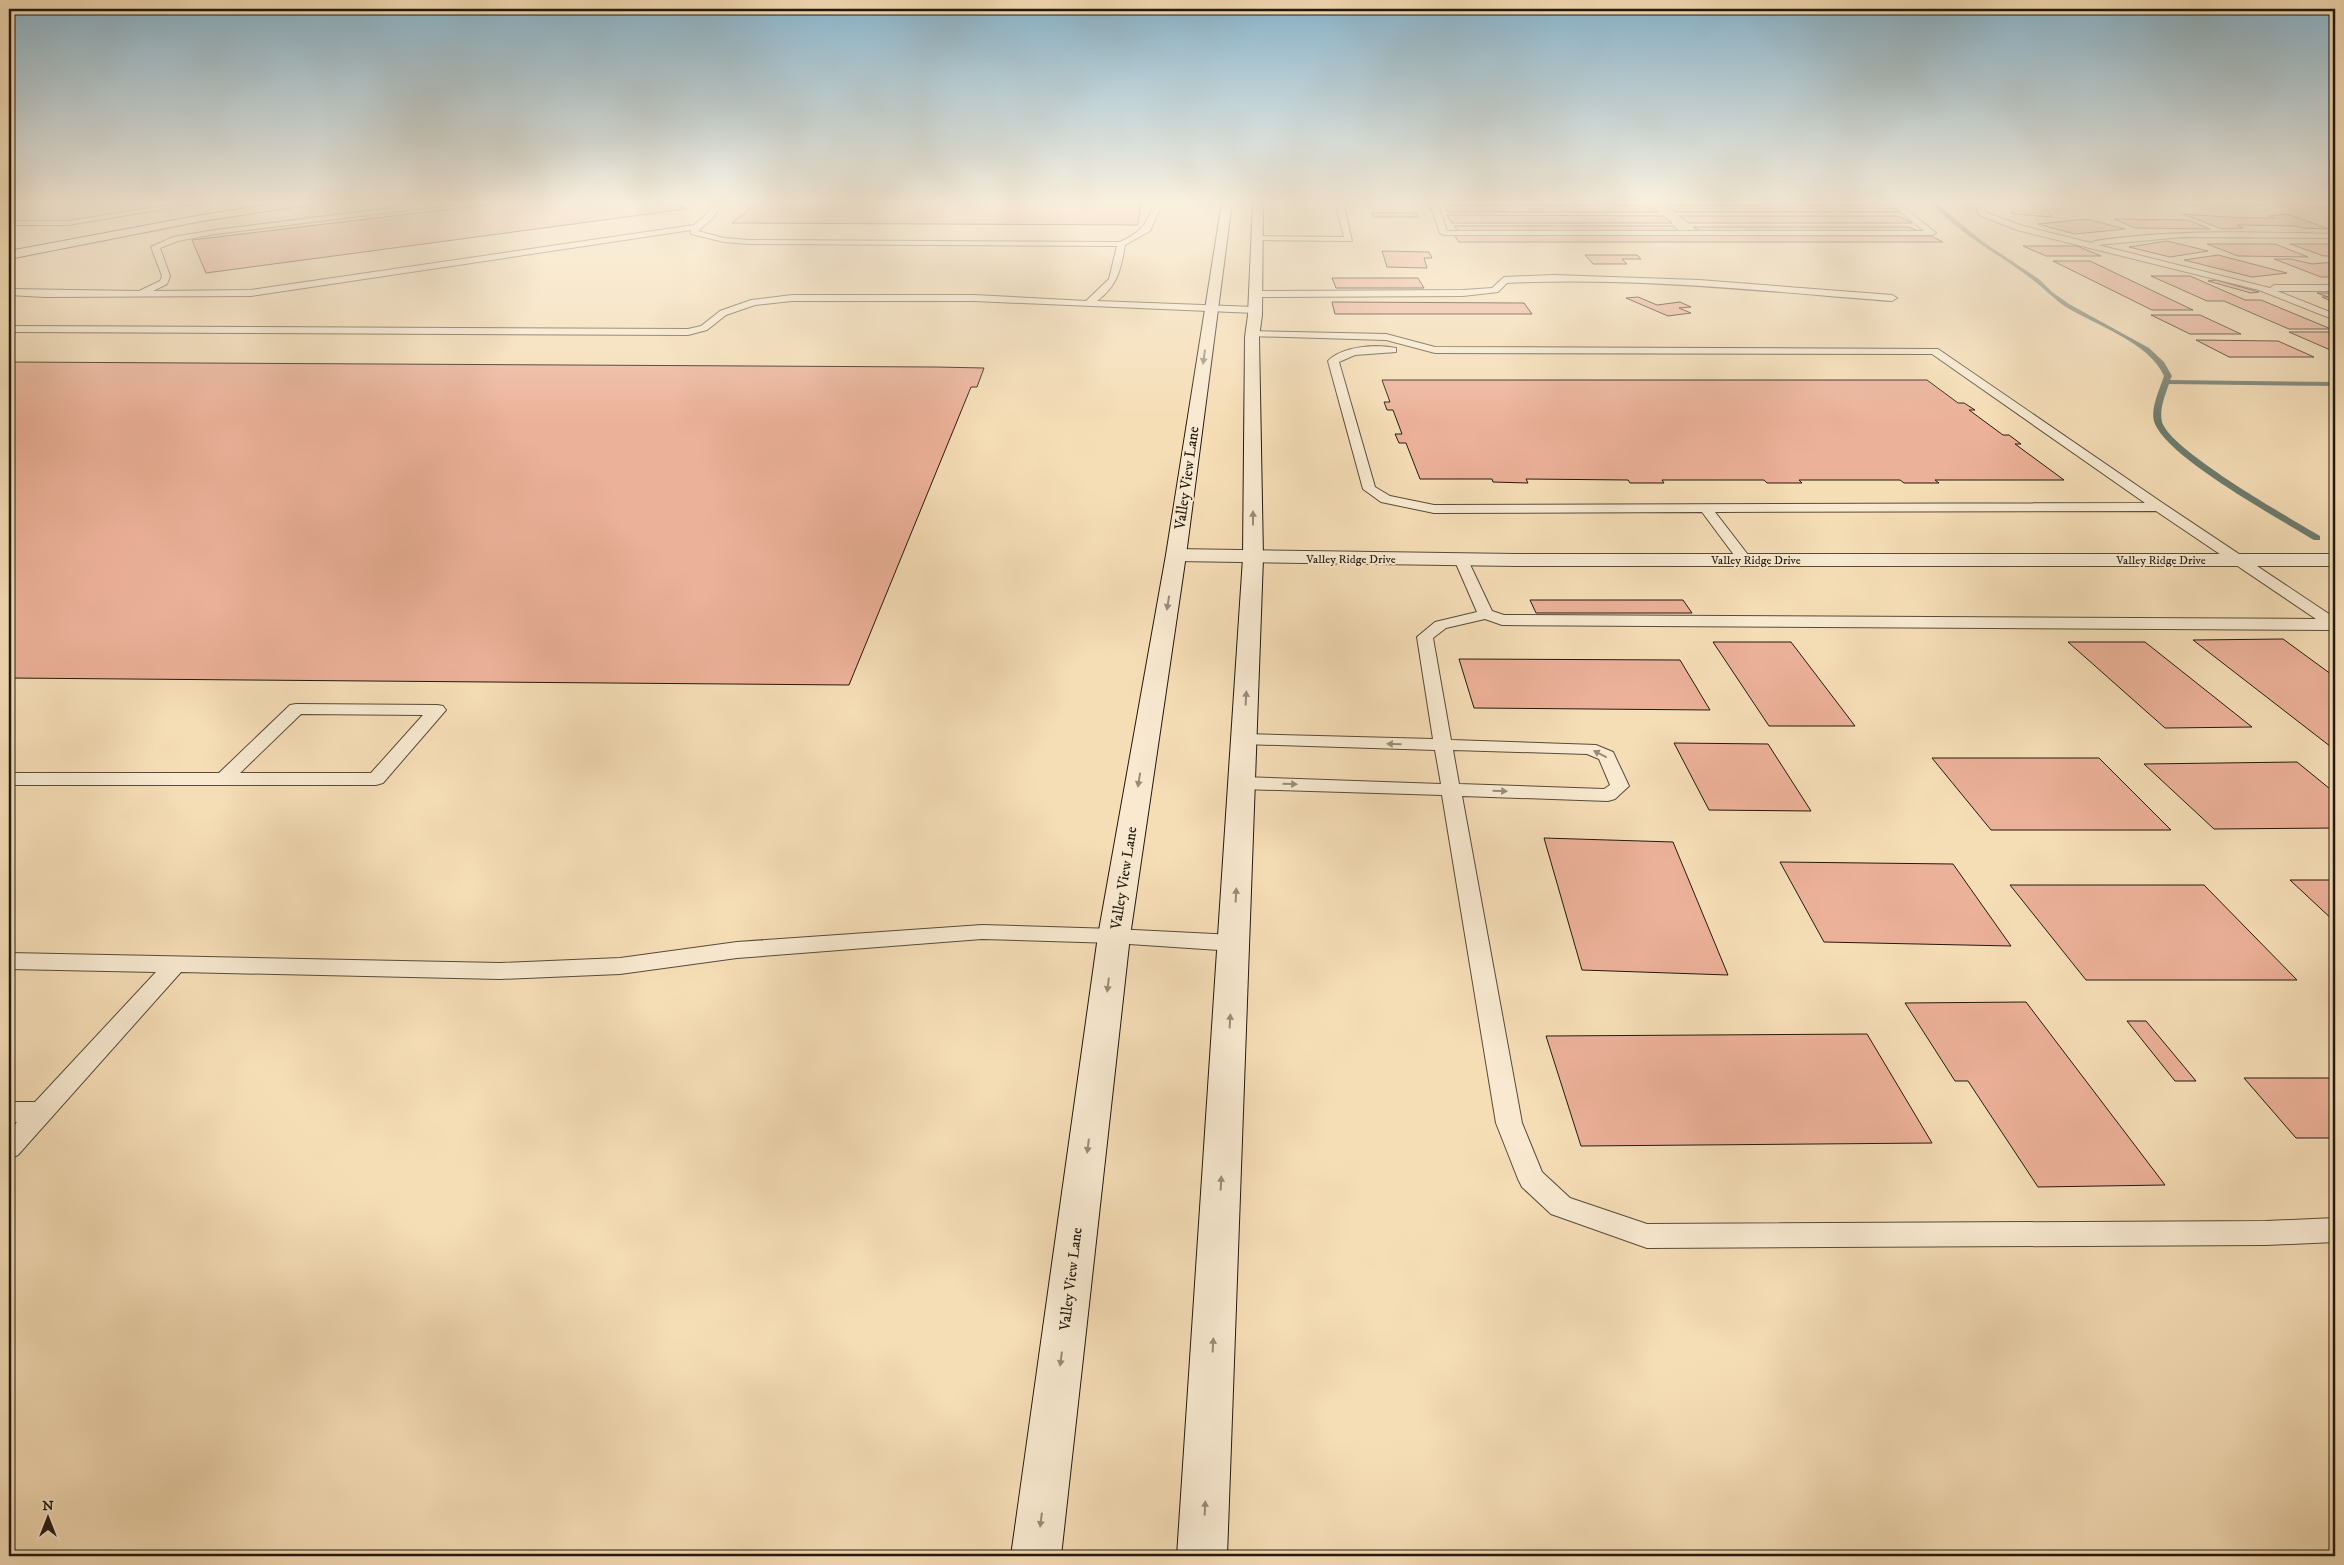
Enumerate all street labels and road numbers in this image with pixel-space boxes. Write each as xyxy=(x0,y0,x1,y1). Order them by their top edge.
street label: Valley View Lane xyxy=(1170,425,1204,532)
street label: Valley Ridge Drive xyxy=(1305,552,1396,567)
street label: Valley Ridge Drive xyxy=(1710,553,1801,568)
street label: Valley Ridge Drive xyxy=(2115,553,2206,568)
street label: Valley View Lane xyxy=(1106,825,1142,932)
street label: Valley View Lane xyxy=(1055,1226,1087,1333)

